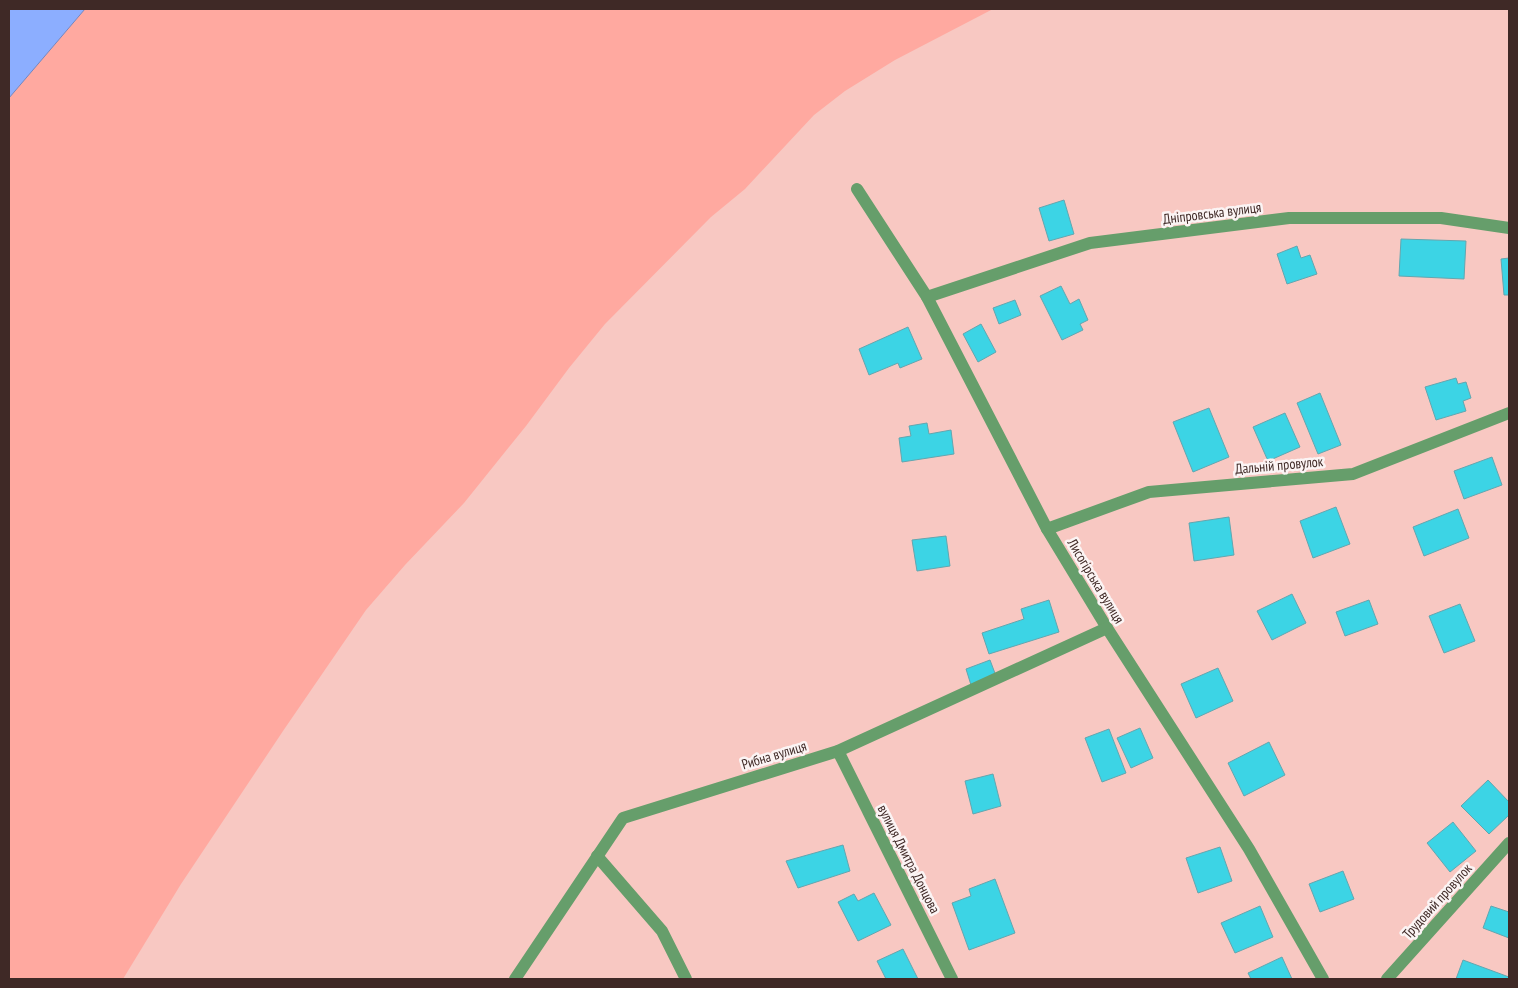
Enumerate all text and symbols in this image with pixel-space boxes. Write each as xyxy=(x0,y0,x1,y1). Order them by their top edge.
street label: Дніпровська вулиця xyxy=(1162,198,1262,228)
street label: Дальній провулок xyxy=(1234,452,1324,478)
street label: Лисогірська вулиця xyxy=(1063,535,1128,627)
street label: Рибна вулиця xyxy=(739,737,809,773)
street label: вулиця Дмитра Донцова xyxy=(874,802,944,916)
street label: Трудовий провулок xyxy=(1398,859,1476,942)

